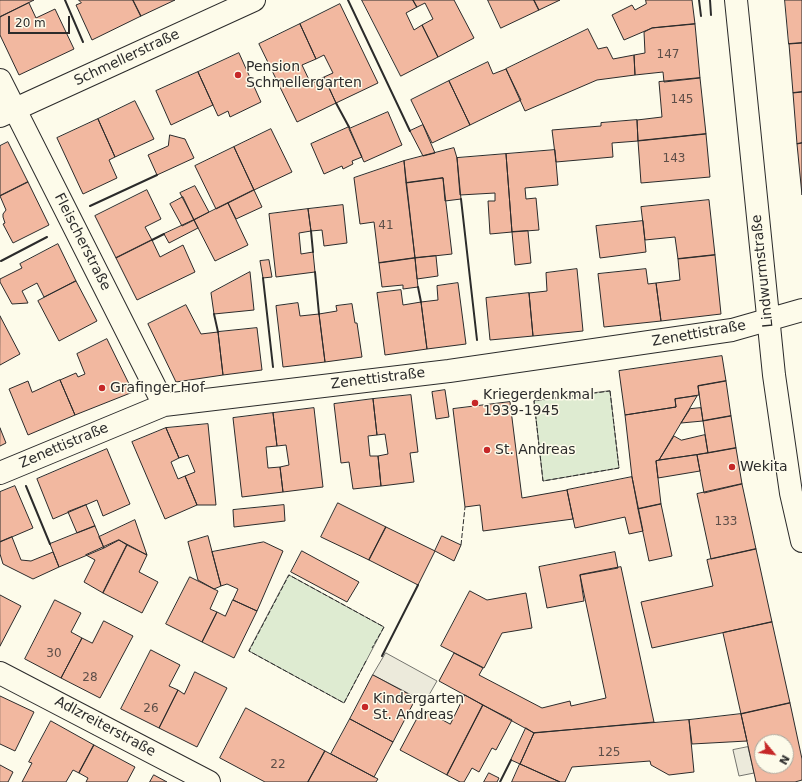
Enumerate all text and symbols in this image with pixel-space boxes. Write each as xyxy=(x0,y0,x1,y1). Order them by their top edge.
scale bar xyxy=(10,8,72,34)
text: 20 m xyxy=(15,16,46,30)
street label: Schmellerstraße xyxy=(72,26,182,90)
house number: 147 xyxy=(657,48,679,62)
place label: Pension Schmellergarten xyxy=(246,59,362,92)
marker: Pension Schmellergarten xyxy=(233,70,243,80)
house number: 145 xyxy=(671,93,693,107)
house number: 143 xyxy=(663,152,685,166)
street label: Fleischerstraße xyxy=(50,190,114,294)
street label: Lindwurmstraße xyxy=(749,214,777,328)
house number: 41 xyxy=(378,219,394,233)
street label: Zenettistraße xyxy=(651,317,747,351)
street label: Zenettistraße xyxy=(330,365,426,393)
place label: Grafinger Hof xyxy=(110,380,205,396)
marker: Grafinger Hof xyxy=(97,383,107,393)
place label: Kriegerdenkmal 1939-1945 xyxy=(483,387,594,420)
marker: Kriegerdenkmal 1939-1945 xyxy=(470,398,480,408)
street label: Zenettistraße xyxy=(17,420,111,472)
place label: St. Andreas xyxy=(495,442,576,458)
marker: St. Andreas xyxy=(482,445,492,455)
place label: Wekita xyxy=(740,459,788,475)
marker: Wekita xyxy=(727,462,737,472)
house number: 133 xyxy=(715,515,737,529)
house number: 30 xyxy=(46,647,62,661)
house number: 28 xyxy=(82,671,98,685)
place label: Kindergarten St. Andreas xyxy=(373,691,464,724)
street label: Adlzreiterstraße xyxy=(52,693,158,761)
house number: 26 xyxy=(143,702,159,716)
marker: Kindergarten St. Andreas xyxy=(360,702,370,712)
north arrow xyxy=(754,734,794,774)
house number: 125 xyxy=(598,746,620,760)
text: N xyxy=(776,752,792,767)
house number: 22 xyxy=(270,758,286,772)

